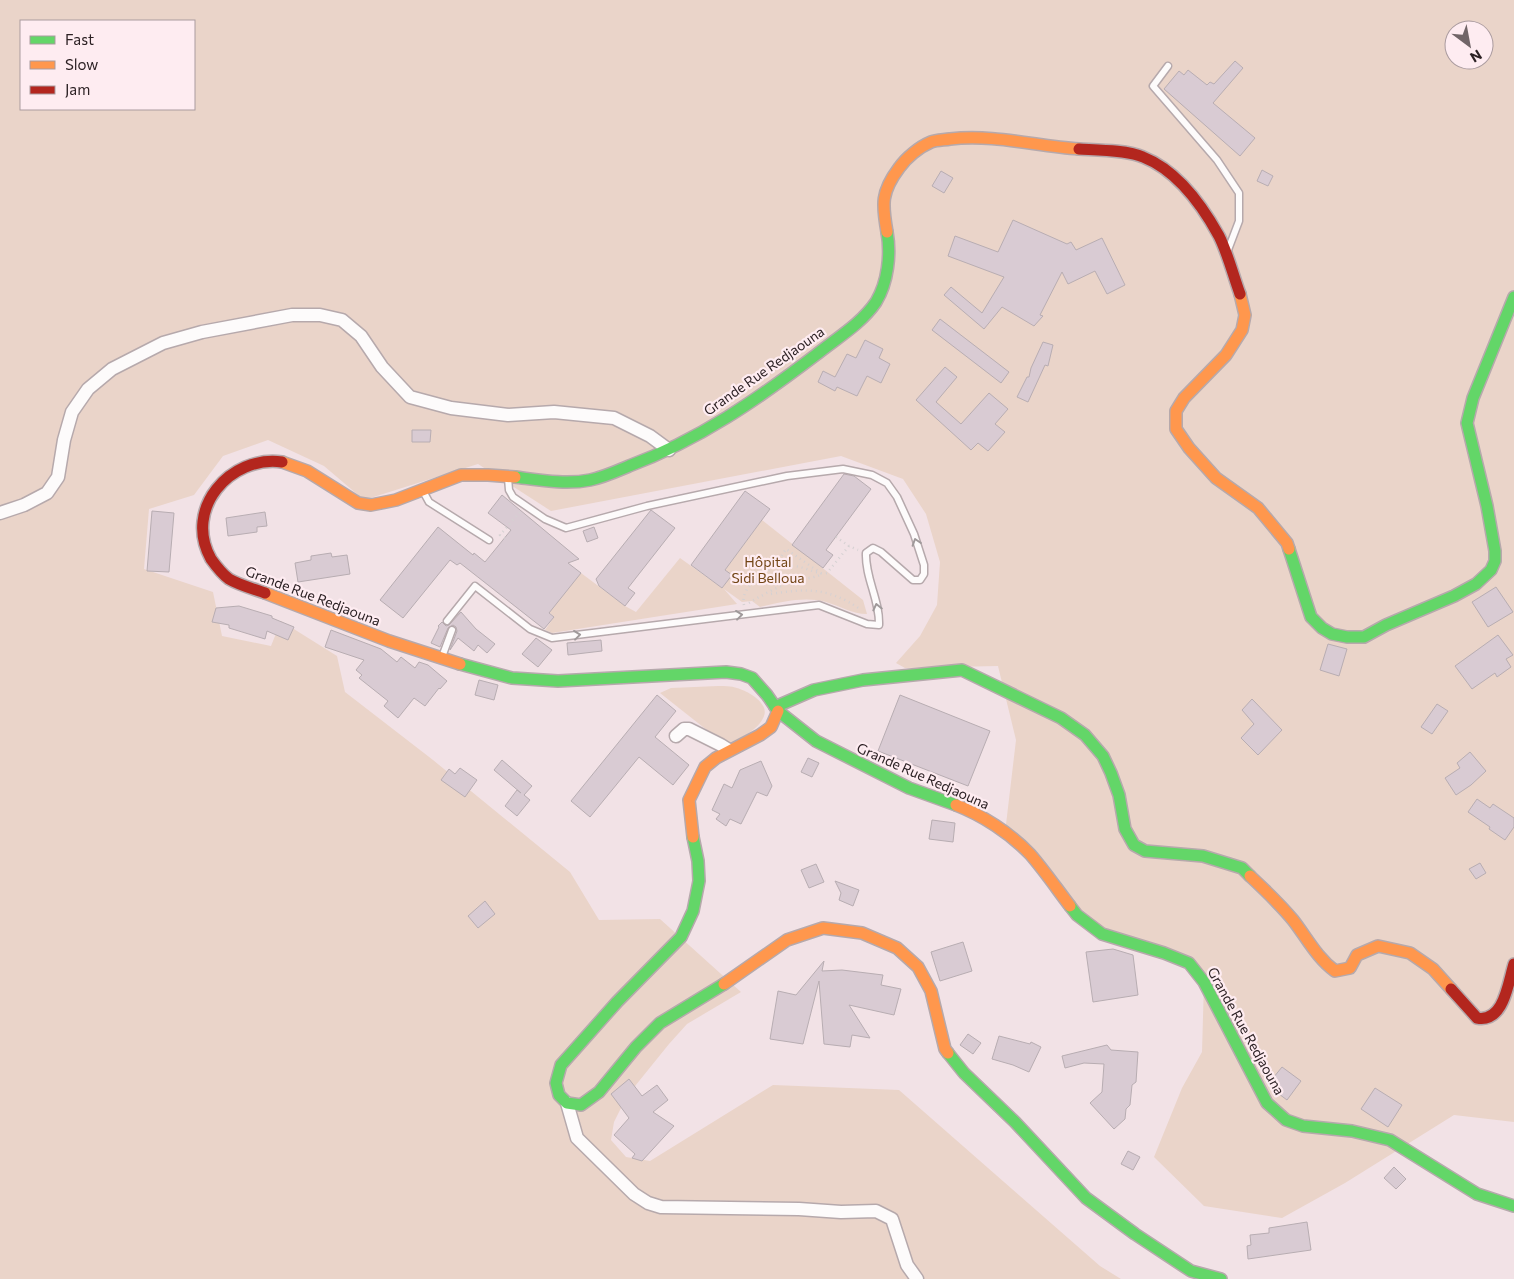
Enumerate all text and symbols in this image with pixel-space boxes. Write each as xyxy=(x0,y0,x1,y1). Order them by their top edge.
legend xyxy=(20,20,195,110)
north arrow xyxy=(1444,20,1494,70)
text: Fast xyxy=(65,30,94,48)
text: N xyxy=(1467,46,1485,66)
text: Slow xyxy=(65,55,98,73)
text: Jam xyxy=(65,80,90,98)
street label: Grande Rue Redjaouna xyxy=(700,323,827,419)
one-way arrow xyxy=(912,538,922,547)
park label: Hôpital Sidi Belloua xyxy=(731,553,805,586)
street label: Grande Rue Redjaouna xyxy=(243,562,383,629)
one-way arrow xyxy=(872,603,883,611)
one-way arrow xyxy=(735,610,743,621)
one-way arrow xyxy=(574,630,582,641)
street label: Grande Rue Redjaouna xyxy=(854,739,992,812)
street label: Grande Rue Redjaouna xyxy=(1204,964,1289,1098)

